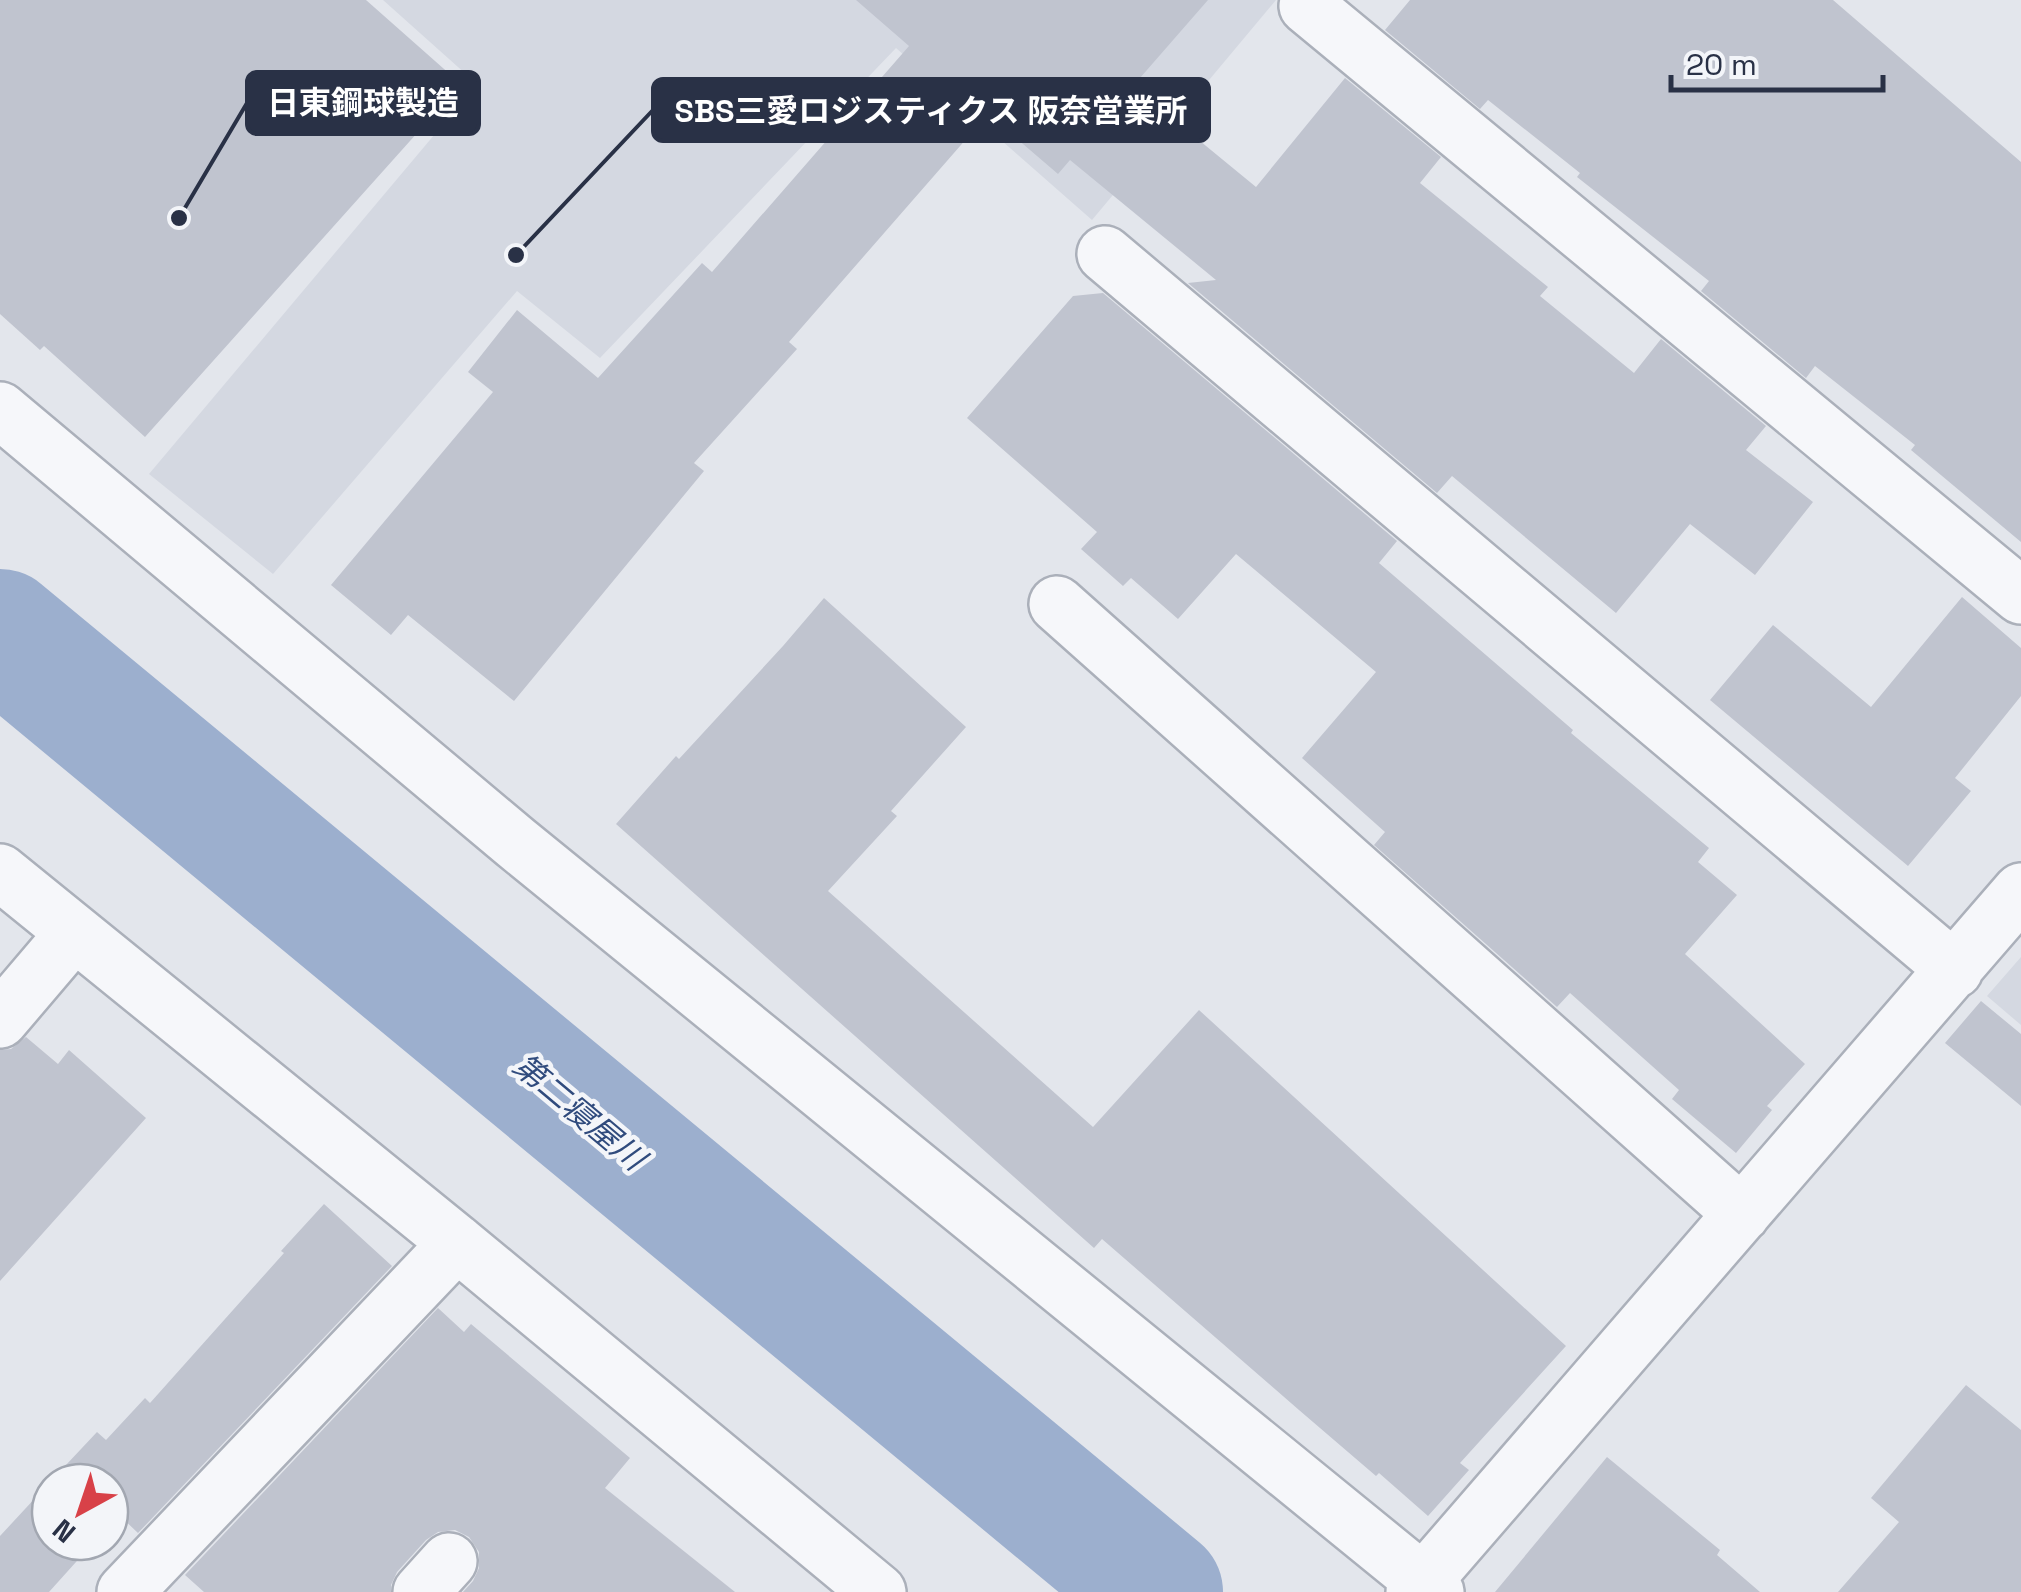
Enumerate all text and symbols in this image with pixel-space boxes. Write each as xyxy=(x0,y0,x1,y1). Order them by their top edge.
scale bar xyxy=(1671,30,1884,92)
text: 20 m xyxy=(1686,45,1757,84)
callout: 日東鋼球製造 xyxy=(247,72,479,134)
callout: SBS三愛ロジスティクス 阪奈営業所 xyxy=(653,79,1209,141)
text: 日東鋼球製造 xyxy=(267,83,459,123)
text: SBS三愛ロジスティクス 阪奈営業所 xyxy=(674,91,1188,131)
water label: 第二寝屋川 xyxy=(505,1045,655,1181)
north arrow xyxy=(30,1462,130,1562)
text: N xyxy=(45,1511,83,1551)

